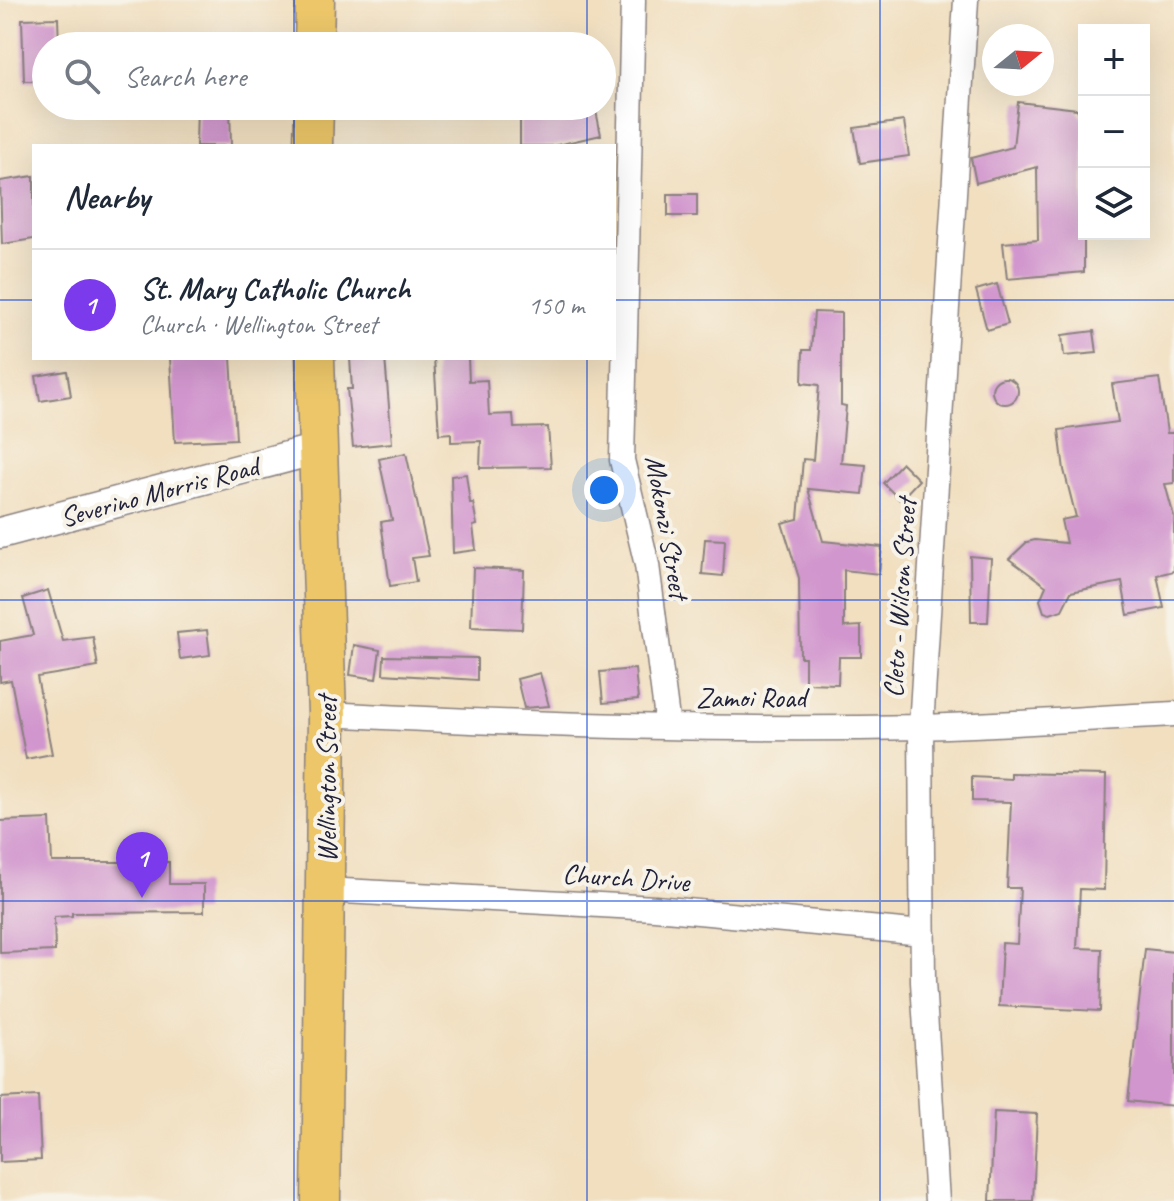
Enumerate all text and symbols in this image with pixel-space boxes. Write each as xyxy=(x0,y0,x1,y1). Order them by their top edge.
north arrow xyxy=(982,24,1054,96)
map controls xyxy=(1078,24,1150,240)
button: + xyxy=(1078,24,1150,96)
search box xyxy=(32,32,616,120)
icon: search xyxy=(60,54,104,98)
text: Search here xyxy=(124,57,246,95)
button: − xyxy=(1078,96,1150,168)
button: layers xyxy=(1078,168,1150,240)
text: Nearby xyxy=(64,175,150,218)
text: St. Mary Catholic Church xyxy=(140,270,410,308)
text: 1 xyxy=(84,289,96,322)
text: 150 m xyxy=(528,289,584,322)
text: Church · Wellington Street xyxy=(140,308,377,341)
street label: Severino Morris Road xyxy=(56,447,266,535)
street label: Mokonzi Street xyxy=(638,453,698,605)
your location xyxy=(584,470,624,510)
street label: Cleto - Wilson Street xyxy=(875,493,924,699)
street label: Zamoi Road xyxy=(696,680,810,715)
street label: Wellington Street xyxy=(309,692,344,862)
pin: 1 xyxy=(116,832,168,898)
street label: Church Drive xyxy=(562,856,692,900)

